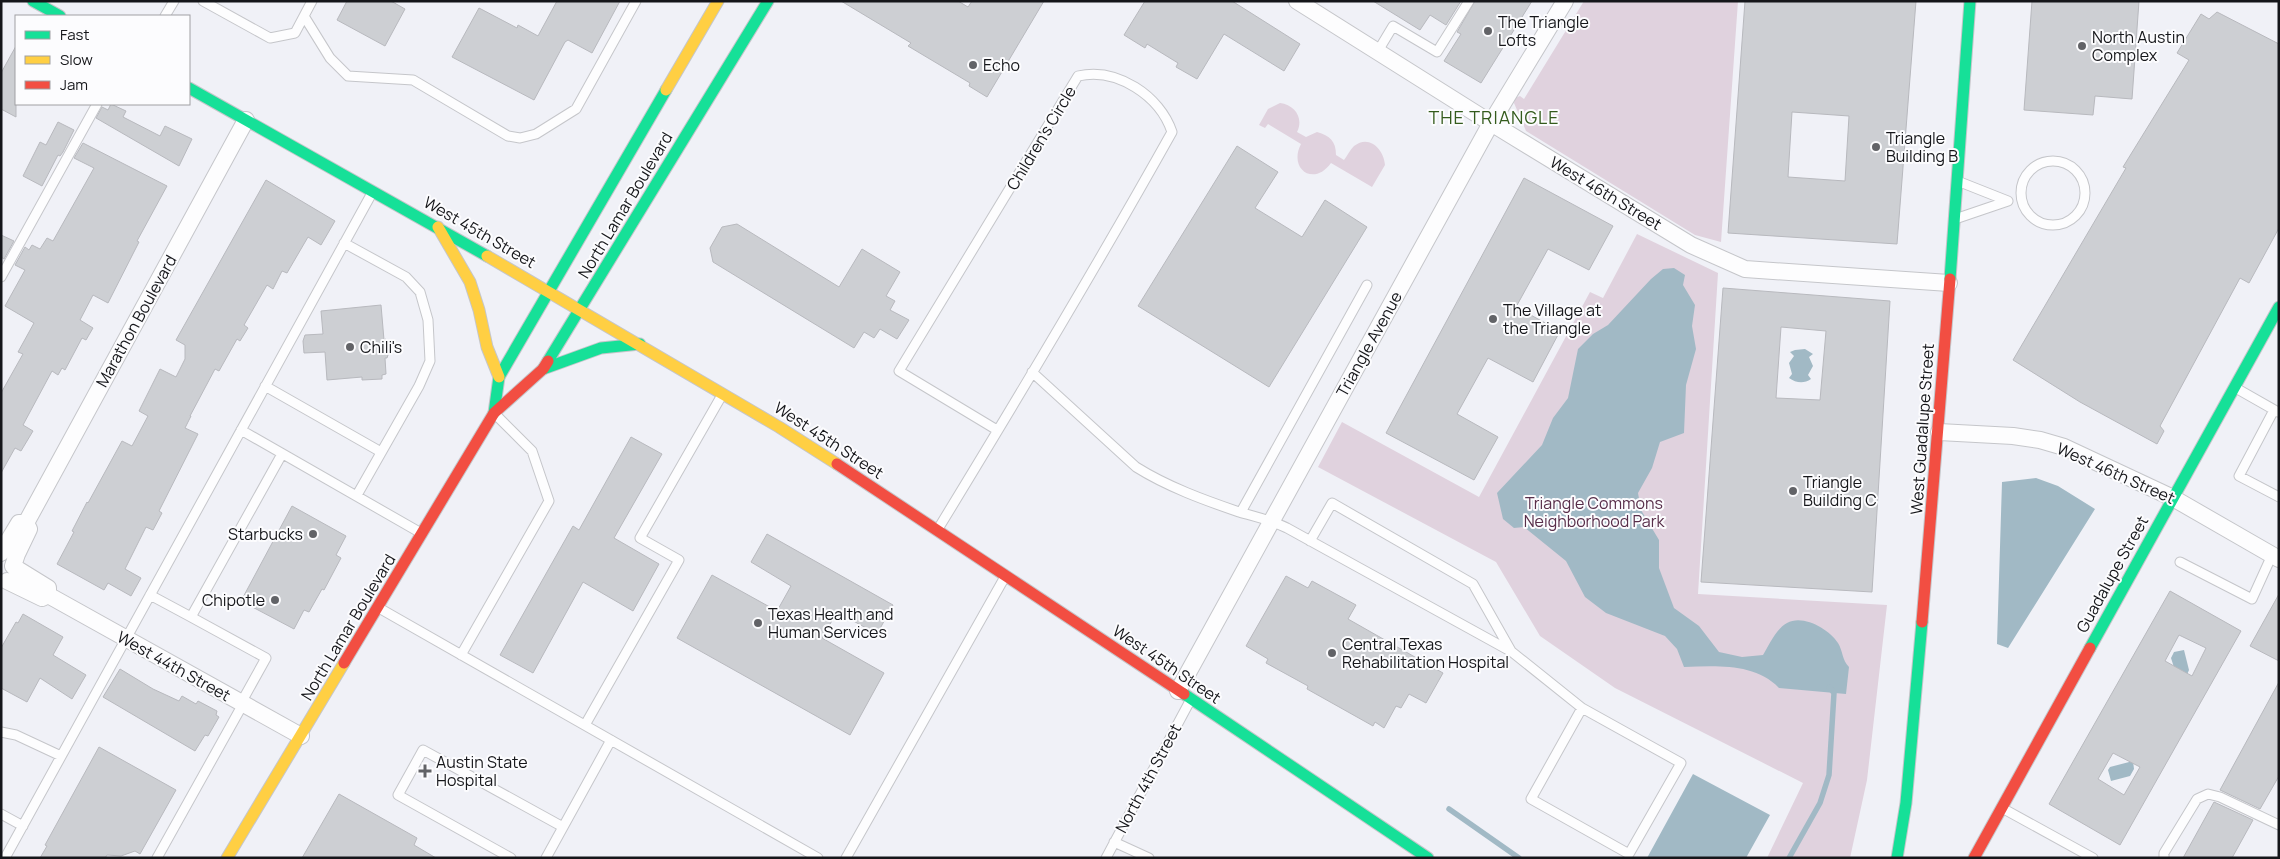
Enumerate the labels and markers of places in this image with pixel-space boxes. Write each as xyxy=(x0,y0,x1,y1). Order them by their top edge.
place label: The Triangle Lofts xyxy=(1498,11,1589,51)
marker: The Triangle Lofts xyxy=(1482,25,1494,37)
place label: North Austin Complex xyxy=(2092,26,2185,66)
marker: North Austin Complex xyxy=(2076,40,2088,52)
place label: Echo xyxy=(983,54,1020,76)
marker: Echo xyxy=(967,59,979,71)
place label: Triangle Building B xyxy=(1886,127,1958,167)
marker: Triangle Building B xyxy=(1870,141,1882,153)
place label: The Village at the Triangle xyxy=(1503,299,1601,339)
marker: The Village at the Triangle xyxy=(1487,313,1499,325)
place label: Chili's xyxy=(360,336,402,358)
marker: Chili's xyxy=(344,341,356,353)
place label: Triangle Building C xyxy=(1803,471,1877,511)
marker: Triangle Building C xyxy=(1787,485,1799,497)
place label: Starbucks xyxy=(228,523,303,545)
marker: Starbucks xyxy=(307,528,319,540)
place label: Chipotle xyxy=(202,589,265,611)
marker: Chipotle xyxy=(269,594,281,606)
place label: Texas Health and Human Services xyxy=(768,603,894,643)
marker: Texas Health and Human Services xyxy=(752,617,764,629)
place label: Central Texas Rehabilitation Hospital xyxy=(1342,633,1509,673)
marker: Central Texas Rehabilitation Hospital xyxy=(1326,647,1338,659)
place label: Austin State Hospital xyxy=(436,751,528,791)
marker: Austin State Hospital xyxy=(418,764,432,778)

